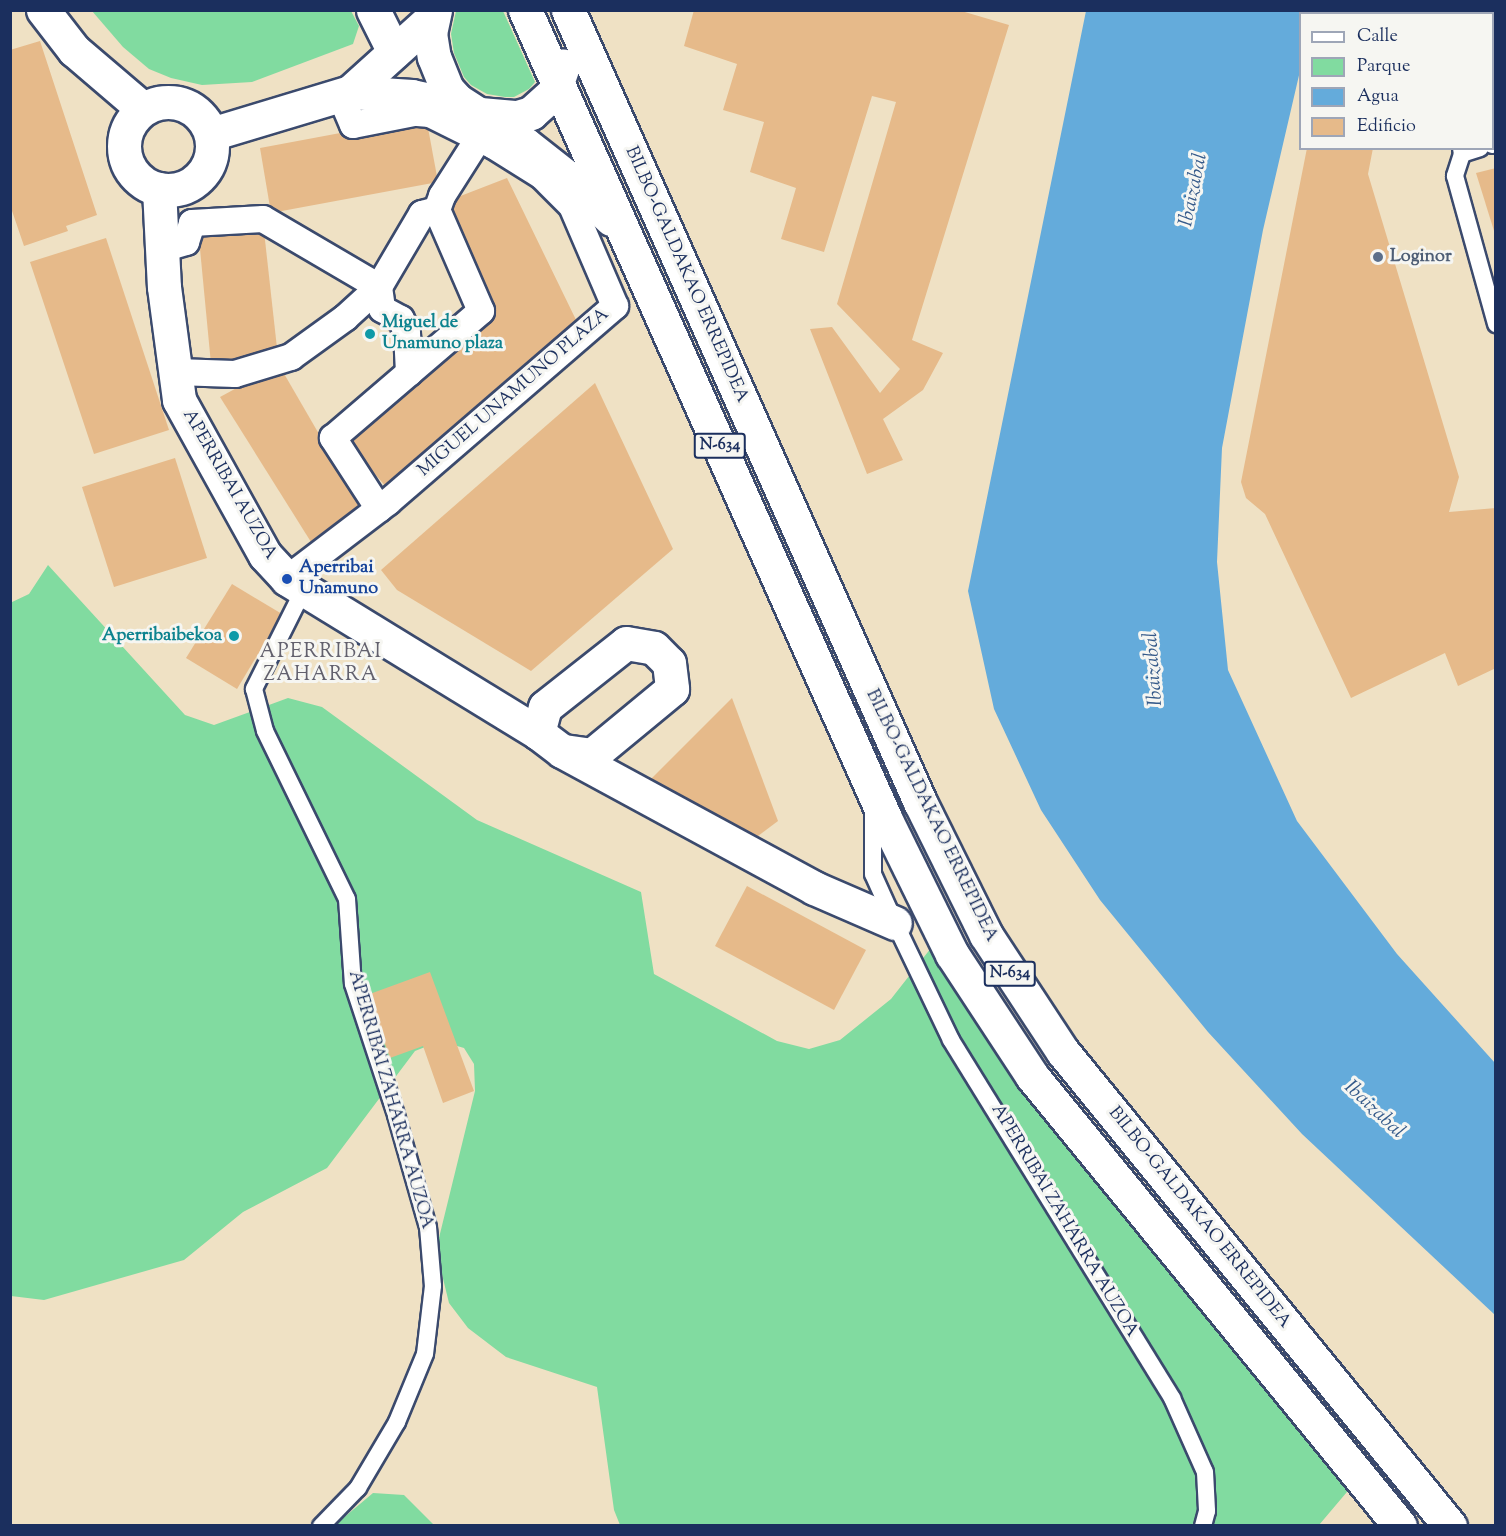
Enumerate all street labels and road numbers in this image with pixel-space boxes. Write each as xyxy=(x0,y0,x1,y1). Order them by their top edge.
street label: BILBO-GALDAKAO ERREPIDEA xyxy=(620,143,752,407)
street label: MIGUEL UNAMUNO PLAZA xyxy=(414,304,614,482)
street label: APERRIBAI AUZOA xyxy=(177,406,281,564)
road number: N-634 xyxy=(693,433,747,459)
street label: BILBO-GALDAKAO ERREPIDEA xyxy=(860,686,1002,946)
road number: N-634 xyxy=(983,961,1037,987)
street label: APERRIBAI ZAHARRA AUZOA xyxy=(343,968,437,1232)
street label: APERRIBAI ZAHARRA AUZOA xyxy=(986,1101,1142,1341)
street label: BILBO-GALDAKAO ERREPIDEA xyxy=(1103,1103,1295,1333)

